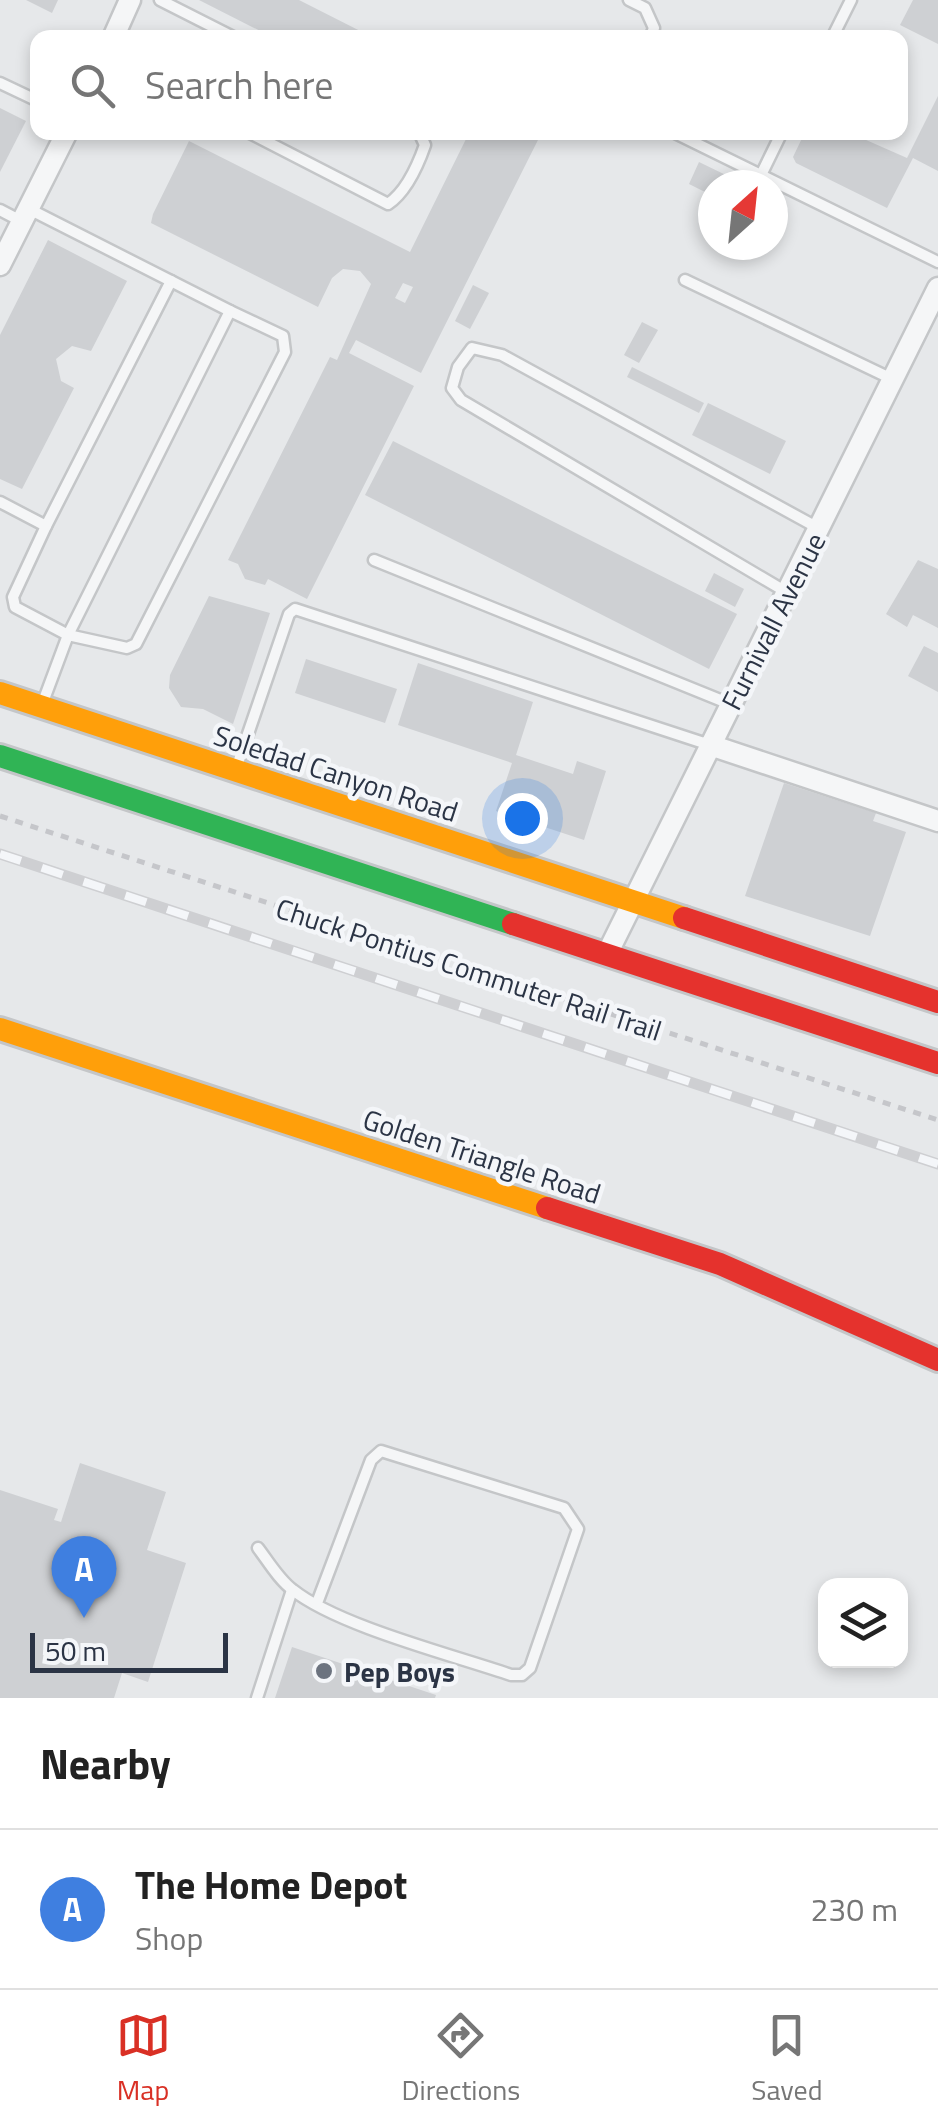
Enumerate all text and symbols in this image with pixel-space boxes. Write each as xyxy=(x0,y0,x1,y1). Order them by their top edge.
search box xyxy=(30,30,908,140)
text: Search here xyxy=(145,56,333,114)
icon: search xyxy=(65,58,120,113)
north arrow xyxy=(698,170,788,260)
street label: Furnivall Avenue xyxy=(710,525,836,717)
street label: Soledad Canyon Road xyxy=(208,713,464,833)
your location xyxy=(497,793,548,844)
street label: Chuck Pontius Commuter Rail Trail xyxy=(271,886,667,1052)
street label: Golden Triangle Road xyxy=(358,1097,606,1215)
pin: A xyxy=(52,1536,116,1618)
map controls xyxy=(818,1578,908,1668)
button: layers xyxy=(818,1578,908,1668)
scale bar xyxy=(30,1628,228,1672)
text: 50 m xyxy=(45,1629,106,1672)
place label: Pep Boys xyxy=(344,1650,455,1693)
marker: Pep Boys xyxy=(313,1660,335,1682)
text: Nearby xyxy=(40,1731,171,1795)
text: The Home Depot xyxy=(135,1856,407,1914)
text: A xyxy=(63,1885,82,1933)
text: 230 m xyxy=(810,1885,898,1933)
text: Shop xyxy=(135,1914,203,1962)
tab: Map xyxy=(116,2008,171,2111)
tab: Directions xyxy=(402,2008,520,2111)
tab: Saved xyxy=(751,2008,822,2111)

